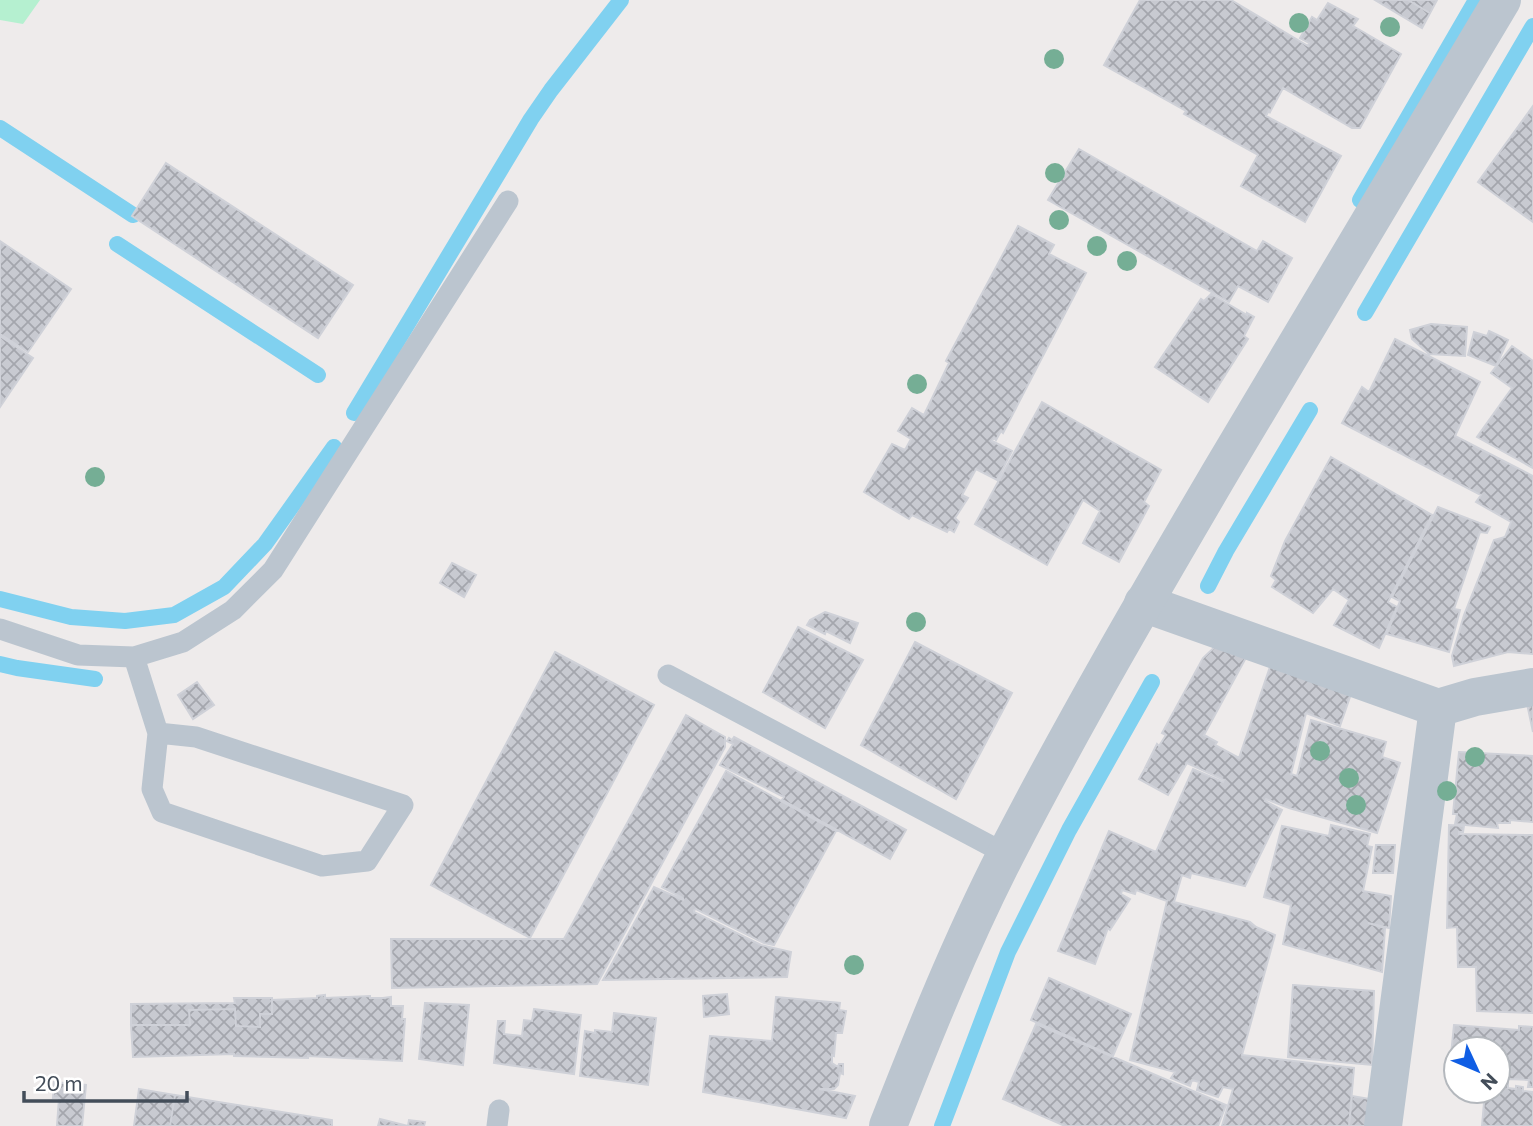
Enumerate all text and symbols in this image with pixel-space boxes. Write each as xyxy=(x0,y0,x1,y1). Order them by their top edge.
north arrow xyxy=(1442,1035,1512,1105)
scale bar xyxy=(24,1060,187,1104)
text: N xyxy=(1476,1069,1503,1095)
text: 20 m xyxy=(35,1070,83,1095)

